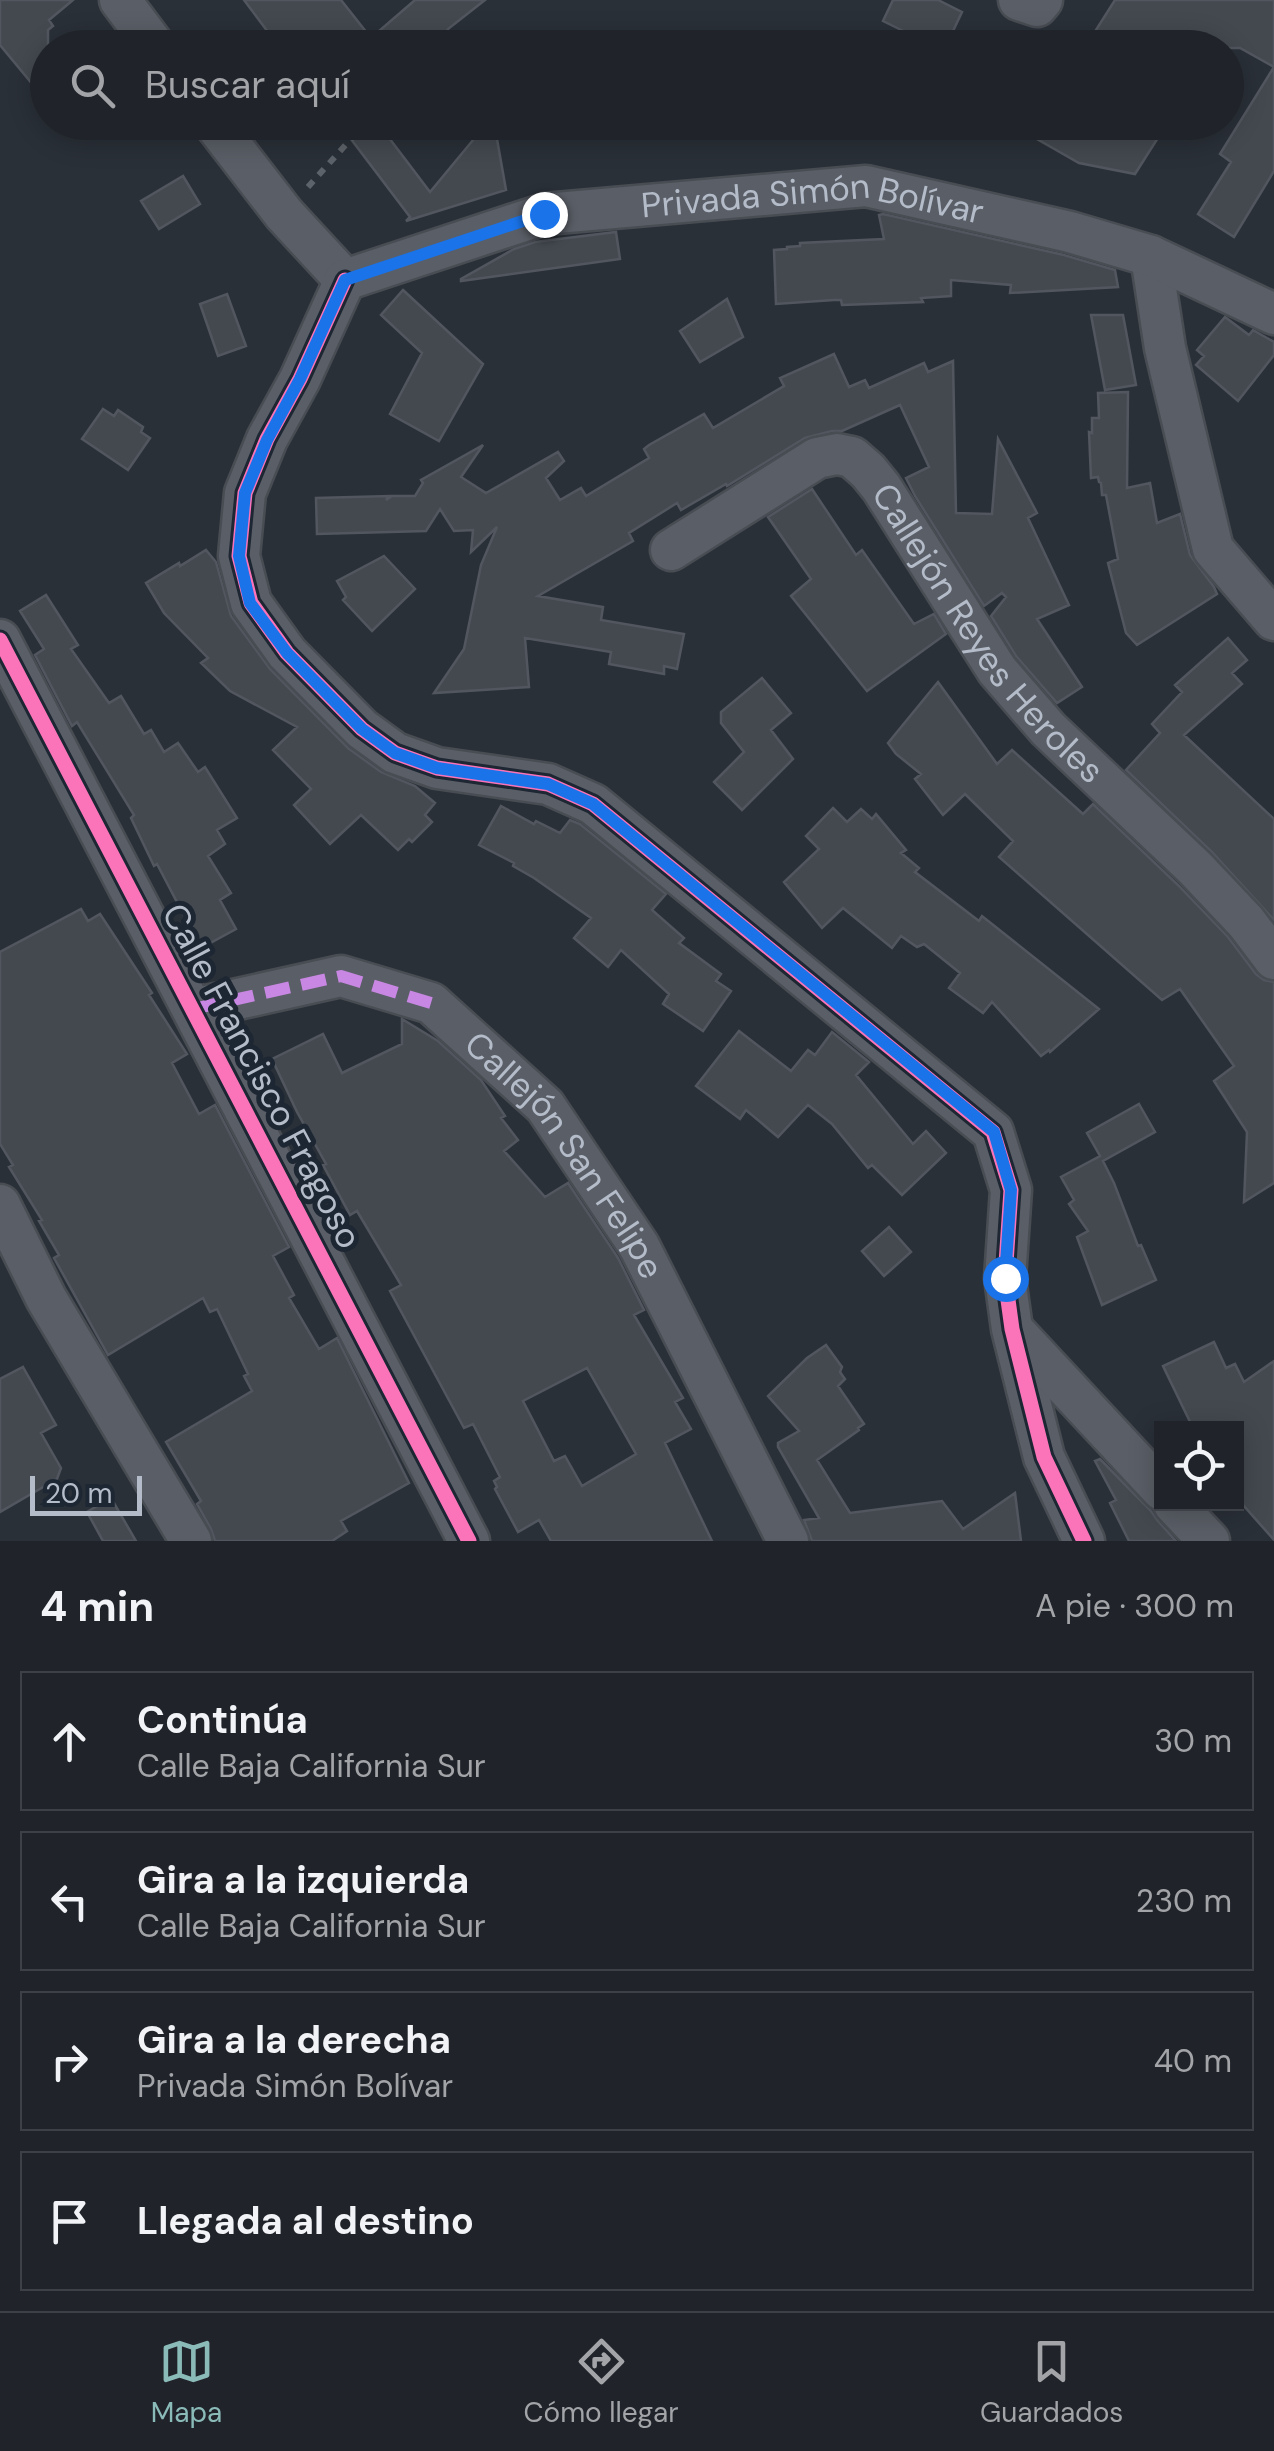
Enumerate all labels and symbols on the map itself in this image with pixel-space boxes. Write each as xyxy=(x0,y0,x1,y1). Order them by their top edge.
street label: Privada Simón Bolívar xyxy=(639,163,988,235)
route end xyxy=(522,192,568,238)
street label: Callejón Reyes Heroles xyxy=(862,475,1114,793)
street label: Calle Francisco Fragoso xyxy=(151,895,373,1257)
street label: Callejón San Felipe xyxy=(455,1021,675,1286)
route start xyxy=(983,1256,1029,1302)
scale bar xyxy=(30,1471,142,1516)

